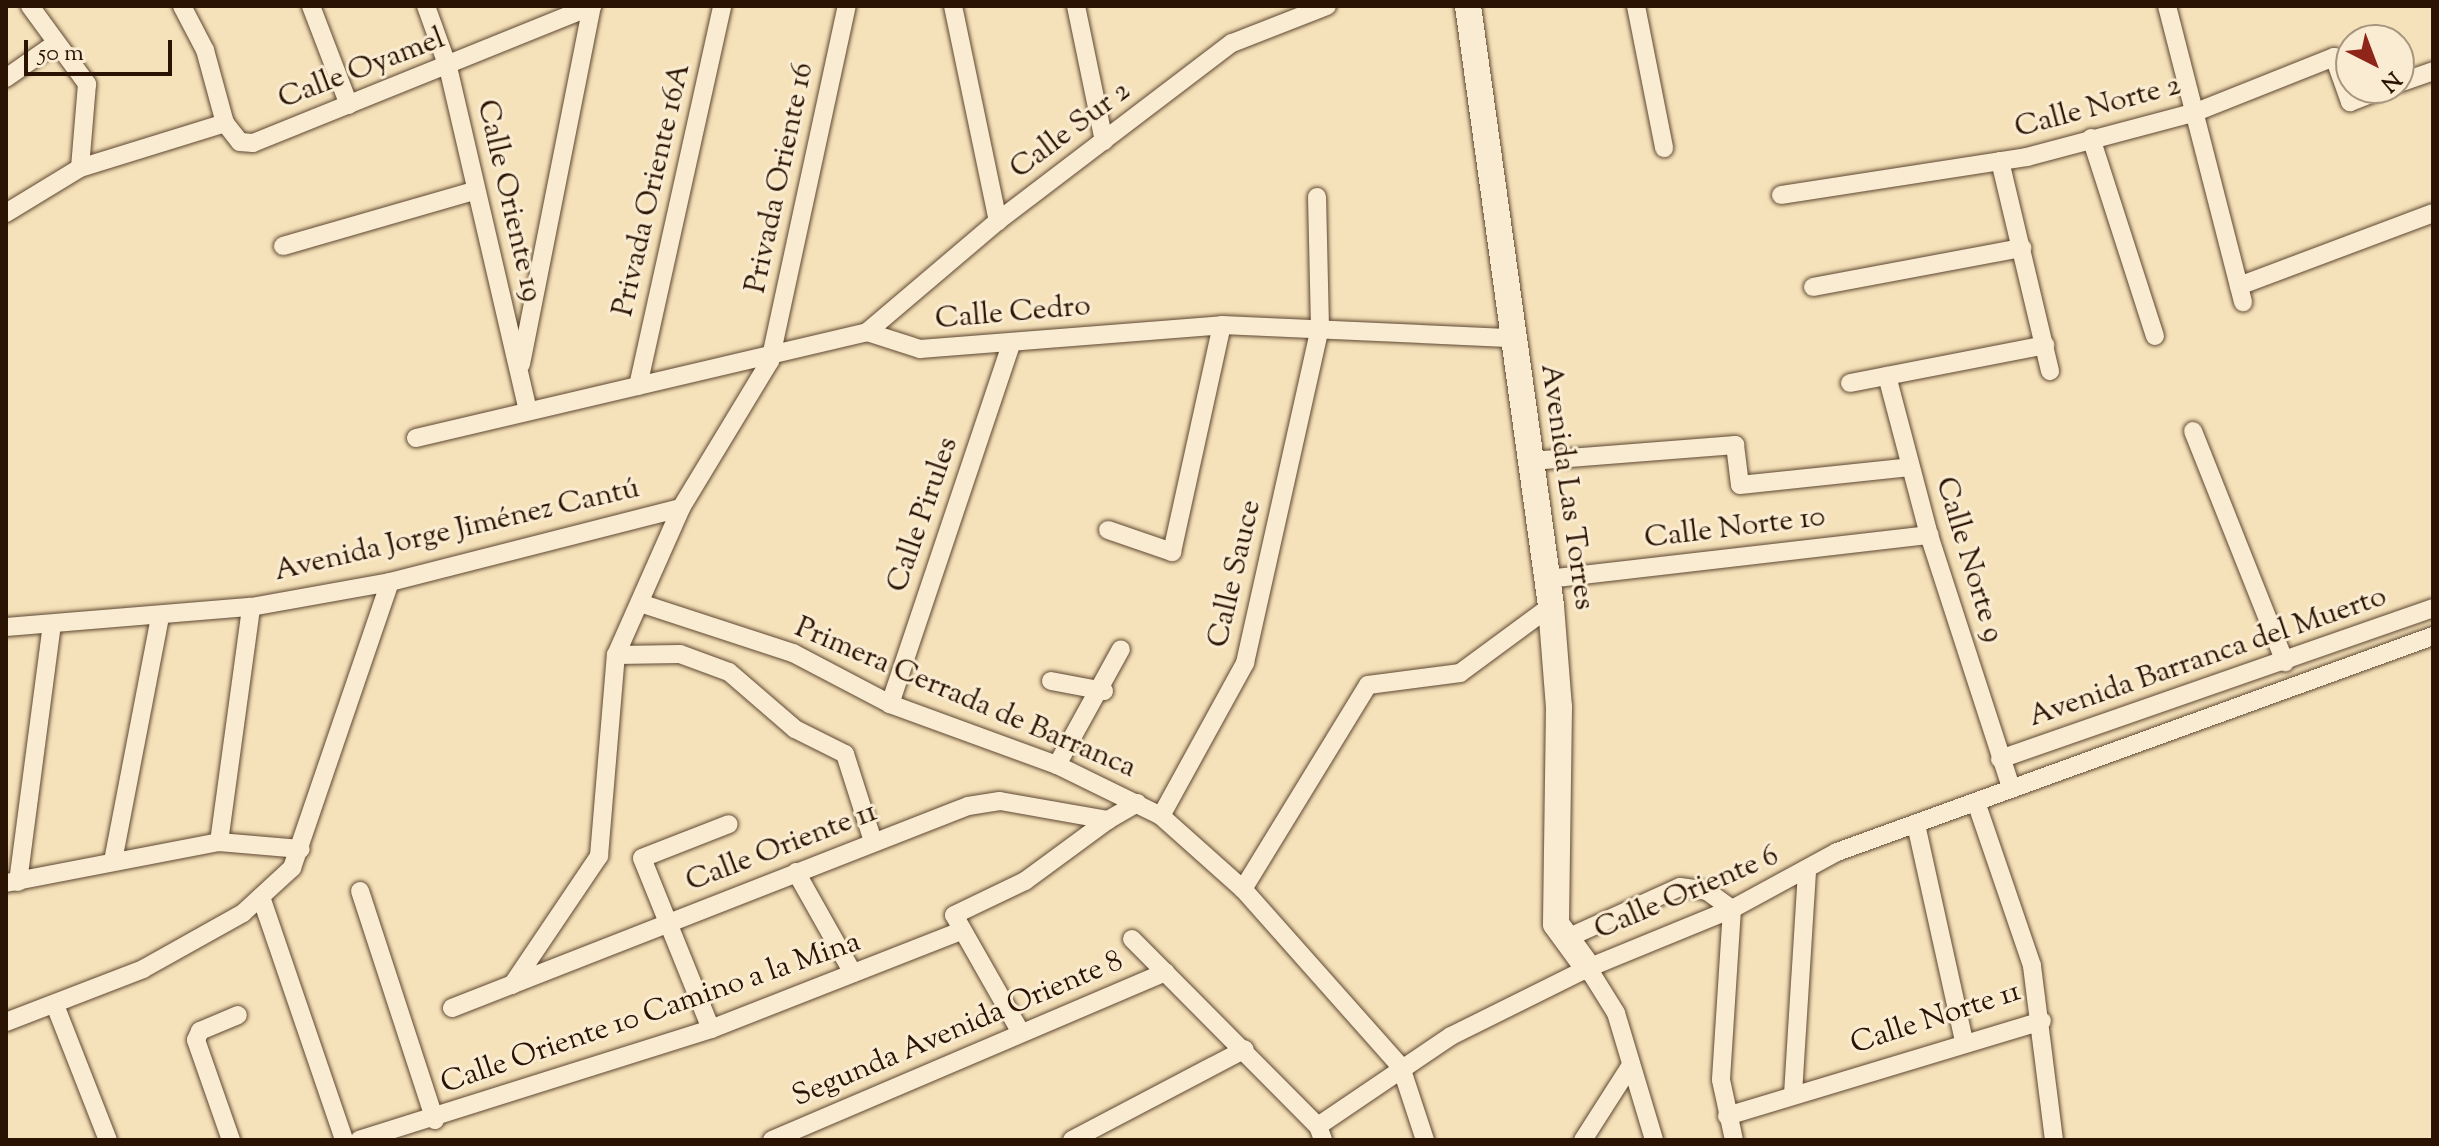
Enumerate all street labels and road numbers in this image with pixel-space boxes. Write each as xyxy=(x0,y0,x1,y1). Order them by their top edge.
street label: Calle Oyamel xyxy=(274,22,450,118)
street label: Privada Oriente 16 xyxy=(739,59,823,297)
street label: Privada Oriente 16A xyxy=(606,60,700,320)
street label: Calle Norte 2 xyxy=(2011,69,2185,147)
street label: Calle Sur 2 xyxy=(1004,74,1138,188)
street label: Calle Oriente 19 xyxy=(467,97,549,305)
street label: Calle Cedro xyxy=(934,289,1092,339)
street label: Avenida Las Torres xyxy=(1531,362,1601,612)
street label: Calle Pirules xyxy=(881,433,967,597)
street label: Avenida Jorge Jiménez Cantú xyxy=(271,471,643,591)
street label: Calle Norte 9 xyxy=(1926,473,2010,647)
street label: Calle Sauce xyxy=(1202,497,1270,651)
street label: Calle Norte 10 xyxy=(1642,500,1828,558)
street label: Avenida Barranca del Muerto xyxy=(2024,580,2392,736)
street label: Primera Cerrada de Barranca xyxy=(789,611,1141,787)
street label: Calle Oriente 11 xyxy=(681,795,883,901)
street label: Calle Oriente 6 xyxy=(1589,839,1785,949)
street label: Calle Oriente 10 Camino a la Mina xyxy=(436,925,866,1103)
street label: Segunda Avenida Oriente 8 xyxy=(787,944,1129,1116)
street label: Calle Norte 11 xyxy=(1846,975,2026,1063)

